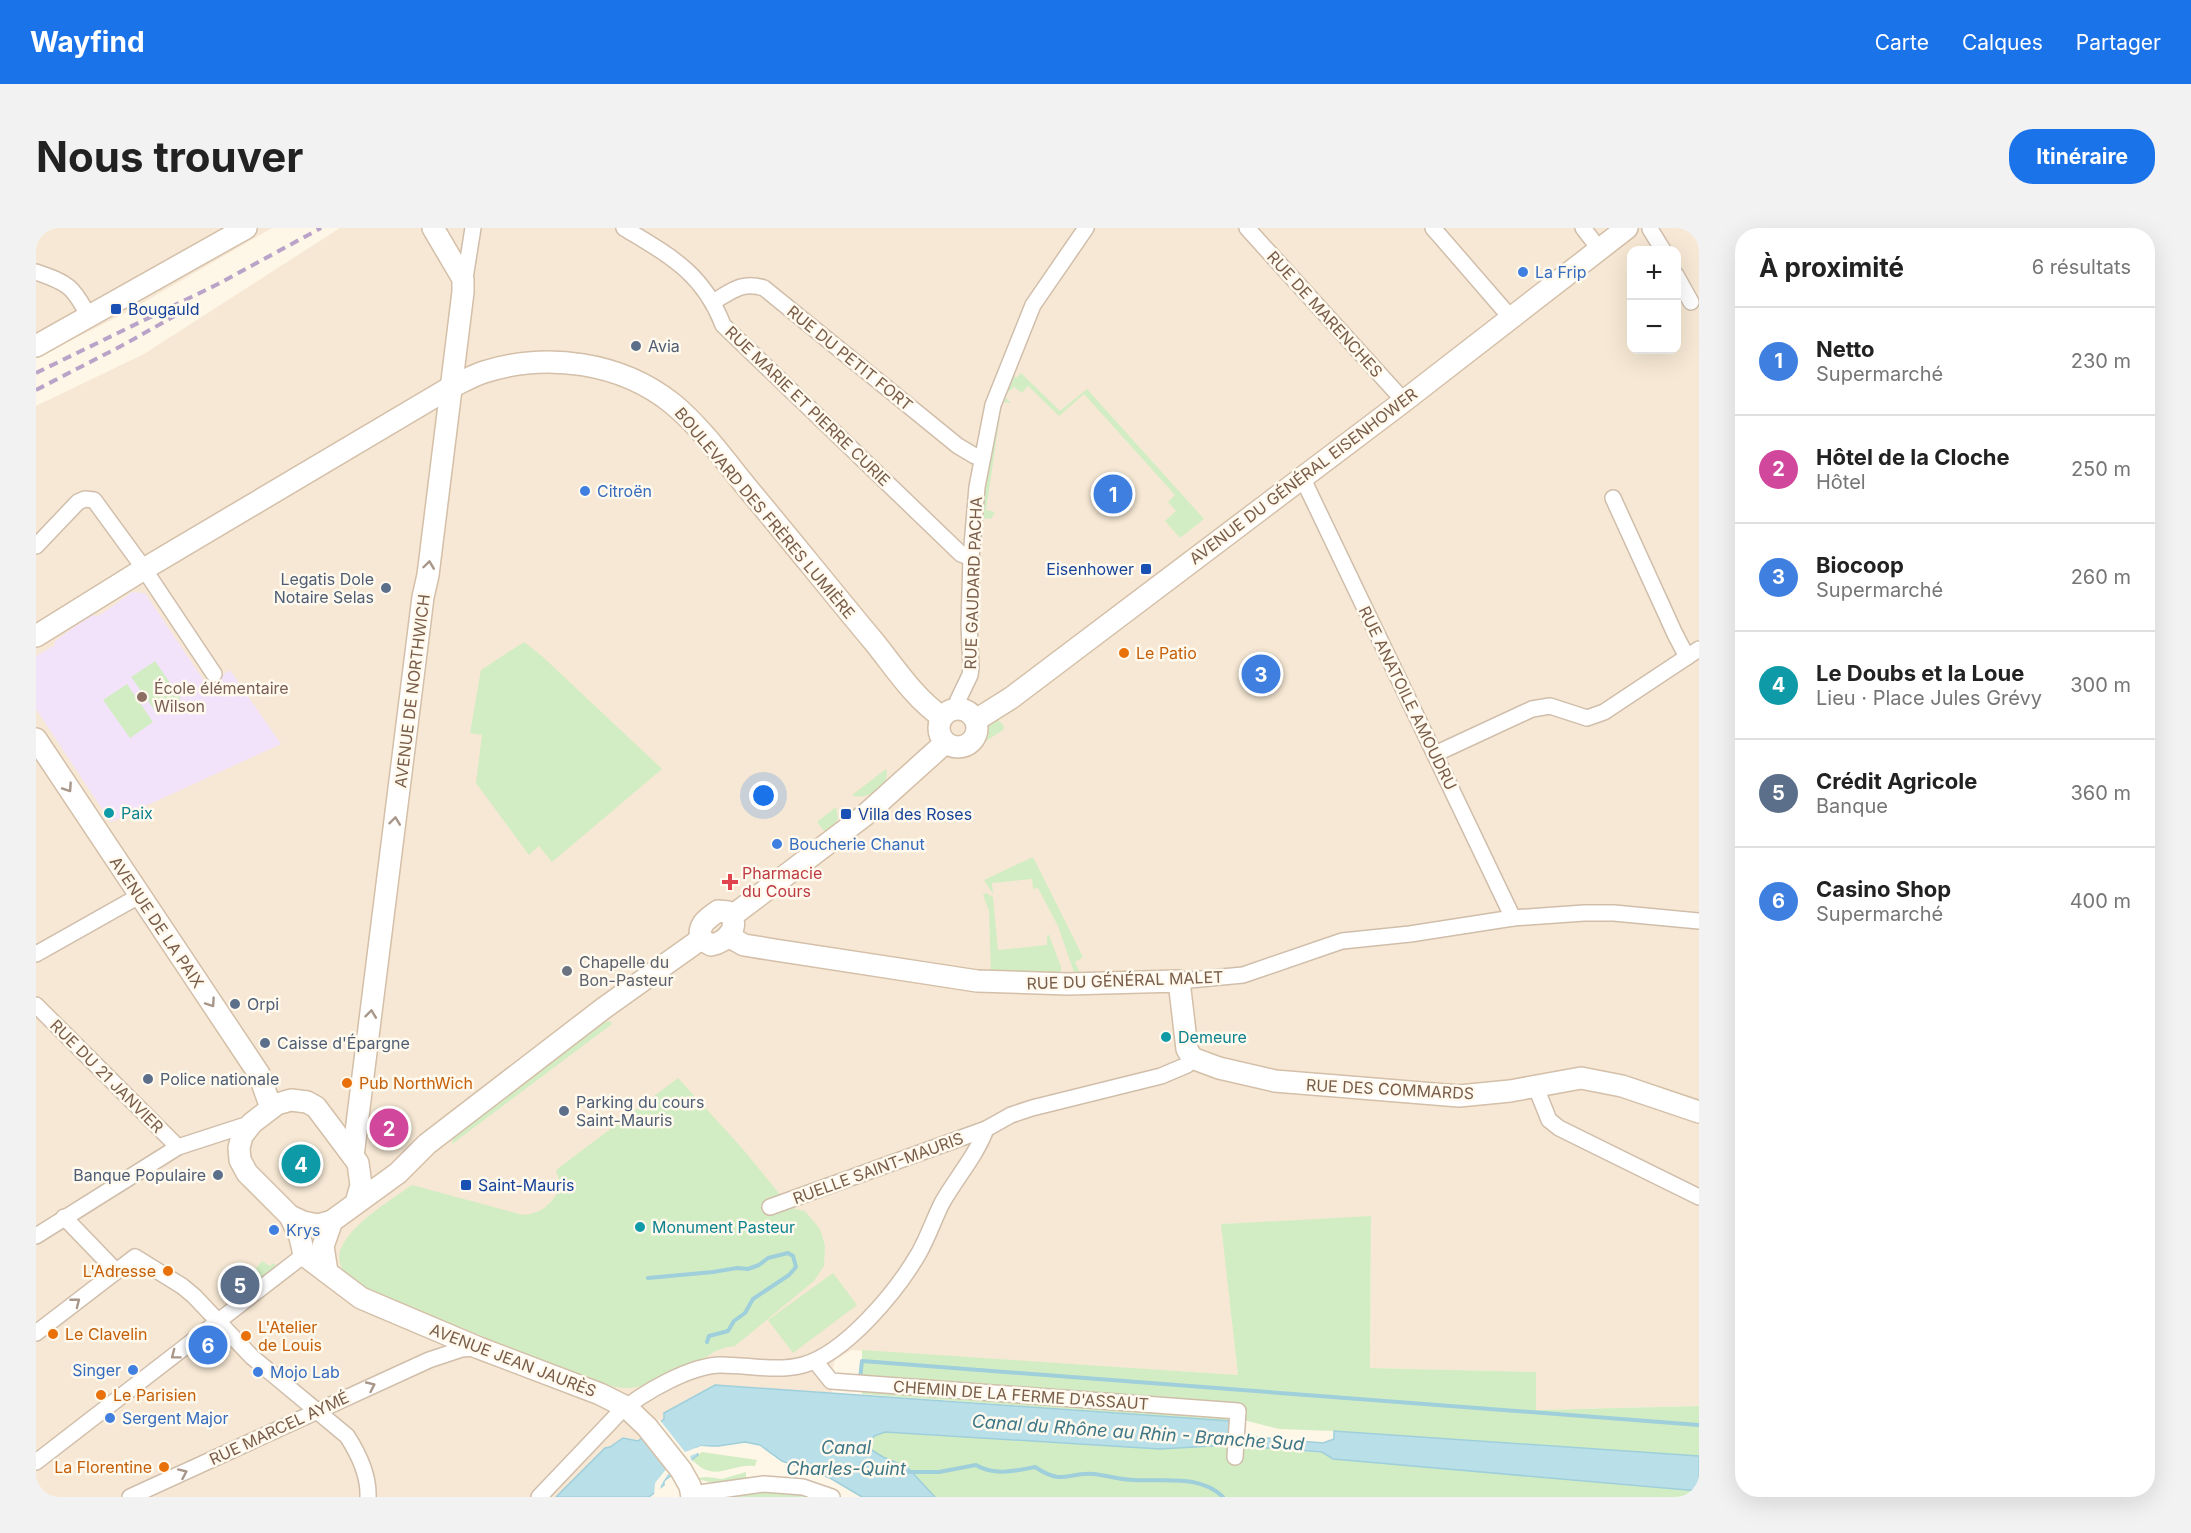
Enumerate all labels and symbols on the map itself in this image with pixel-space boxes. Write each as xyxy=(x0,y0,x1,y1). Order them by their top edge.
street label: RUE DE MARENCHES xyxy=(1263,247,1387,381)
place label: La Frip xyxy=(1535,262,1586,282)
marker: La Frip xyxy=(1516,265,1530,279)
place label: Bougauld xyxy=(128,299,199,319)
street label: RUE DU PETIT FORT xyxy=(783,301,917,415)
marker: Bougauld xyxy=(109,302,123,316)
street label: RUE MARIE ET PIERRE CURIE xyxy=(721,322,895,490)
place label: Avia xyxy=(648,336,680,356)
marker: Avia xyxy=(629,339,643,353)
street label: AVENUE DU GÉNÉRAL EISENHOWER xyxy=(1185,384,1421,568)
street label: BOULEVARD DES FRÈRES LUMIÈRE xyxy=(671,403,859,623)
pin: 1 xyxy=(1094,472,1132,516)
place label: Citroën xyxy=(597,481,652,501)
marker: Citroën xyxy=(578,484,592,498)
street label: RUE GAUDARD PACHA xyxy=(960,496,986,670)
place label: Eisenhower xyxy=(1046,559,1134,579)
one-way arrow xyxy=(423,561,435,570)
marker: Eisenhower xyxy=(1139,562,1153,576)
place label: Legatis Dole Notaire Selas xyxy=(274,569,374,607)
marker: Legatis Dole Notaire Selas xyxy=(379,581,393,595)
street label: AVENUE DE NORTHWICH xyxy=(390,593,434,789)
street label: RUE ANATOILE AMOUDRU xyxy=(1355,603,1461,793)
place label: Le Patio xyxy=(1136,643,1197,663)
marker: Le Patio xyxy=(1117,646,1131,660)
pin: 3 xyxy=(1242,652,1280,696)
place label: École élémentaire Wilson xyxy=(154,678,289,716)
marker: École élémentaire Wilson xyxy=(135,690,149,704)
your location xyxy=(749,781,778,810)
one-way arrow xyxy=(61,782,73,792)
place label: Paix xyxy=(121,803,153,823)
place label: Villa des Roses xyxy=(858,804,972,824)
marker: Paix xyxy=(102,806,116,820)
marker: Villa des Roses xyxy=(839,807,853,821)
one-way arrow xyxy=(388,816,401,825)
place label: Boucherie Chanut xyxy=(789,834,925,854)
marker: Boucherie Chanut xyxy=(770,837,784,851)
street label: AVENUE DE LA PAIX xyxy=(106,852,208,992)
place label: Pharmacie du Cours xyxy=(742,863,822,901)
marker: Pharmacie du Cours xyxy=(723,875,737,889)
place label: Chapelle du Bon-Pasteur xyxy=(579,952,673,990)
marker: Chapelle du Bon-Pasteur xyxy=(560,964,574,978)
street label: RUE DU GÉNÉRAL MALET xyxy=(1026,967,1224,993)
place label: Orpi xyxy=(247,994,279,1014)
one-way arrow xyxy=(204,996,215,1007)
marker: Orpi xyxy=(228,997,242,1011)
one-way arrow xyxy=(364,1010,377,1019)
street label: RUE DU 21 JANVIER xyxy=(46,1015,168,1137)
place label: Demeure xyxy=(1178,1027,1247,1047)
marker: Demeure xyxy=(1159,1030,1173,1044)
place label: Caisse d'Épargne xyxy=(277,1033,410,1053)
marker: Caisse d'Épargne xyxy=(258,1036,272,1050)
place label: Police nationale xyxy=(160,1069,279,1089)
marker: Police nationale xyxy=(141,1072,155,1086)
place label: Pub NorthWich xyxy=(359,1073,473,1093)
street label: RUE DES COMMARDS xyxy=(1305,1075,1475,1103)
marker: Pub NorthWich xyxy=(340,1076,354,1090)
place label: Parking du cours Saint-Mauris xyxy=(576,1092,704,1130)
marker: Parking du cours Saint-Mauris xyxy=(557,1104,571,1118)
pin: 2 xyxy=(370,1106,408,1150)
street label: RUELLE SAINT-MAURIS xyxy=(790,1128,966,1208)
pin: 4 xyxy=(282,1142,320,1186)
place label: Banque Populaire xyxy=(73,1165,206,1185)
marker: Banque Populaire xyxy=(211,1168,225,1182)
place label: Saint-Mauris xyxy=(478,1175,574,1195)
marker: Saint-Mauris xyxy=(459,1178,473,1192)
place label: Monument Pasteur xyxy=(652,1217,795,1237)
place label: Krys xyxy=(286,1220,320,1240)
marker: Monument Pasteur xyxy=(633,1220,647,1234)
marker: Krys xyxy=(267,1223,281,1237)
place label: L'Adresse xyxy=(83,1261,156,1281)
pin: 5 xyxy=(220,1262,260,1308)
marker: L'Adresse xyxy=(161,1264,175,1278)
one-way arrow xyxy=(69,1299,80,1310)
place label: L'Atelier de Louis xyxy=(258,1317,322,1355)
street label: AVENUE JEAN JAURÈS xyxy=(427,1319,599,1401)
pin: 6 xyxy=(188,1322,228,1368)
place label: Le Clavelin xyxy=(65,1324,147,1344)
marker: Le Clavelin xyxy=(46,1327,60,1341)
marker: L'Atelier de Louis xyxy=(239,1329,253,1343)
one-way arrow xyxy=(170,1348,181,1359)
place label: Singer xyxy=(72,1360,121,1380)
place label: Mojo Lab xyxy=(270,1362,340,1382)
marker: Singer xyxy=(126,1363,140,1377)
marker: Mojo Lab xyxy=(251,1365,265,1379)
street label: CHEMIN DE LA FERME D'ASSAUT xyxy=(892,1376,1150,1414)
one-way arrow xyxy=(364,1382,375,1394)
place label: Le Parisien xyxy=(113,1385,196,1405)
street label: RUE MARCEL AYMÉ xyxy=(206,1387,352,1469)
marker: Le Parisien xyxy=(94,1388,108,1402)
place label: Sergent Major xyxy=(122,1408,229,1428)
water label: Canal du Rhône au Rhin - Branche Sud xyxy=(971,1410,1305,1455)
marker: Sergent Major xyxy=(103,1411,117,1425)
water label: Canal Charles-Quint xyxy=(786,1437,907,1479)
place label: La Florentine xyxy=(54,1457,152,1477)
marker: La Florentine xyxy=(157,1460,171,1474)
one-way arrow xyxy=(177,1468,188,1480)

